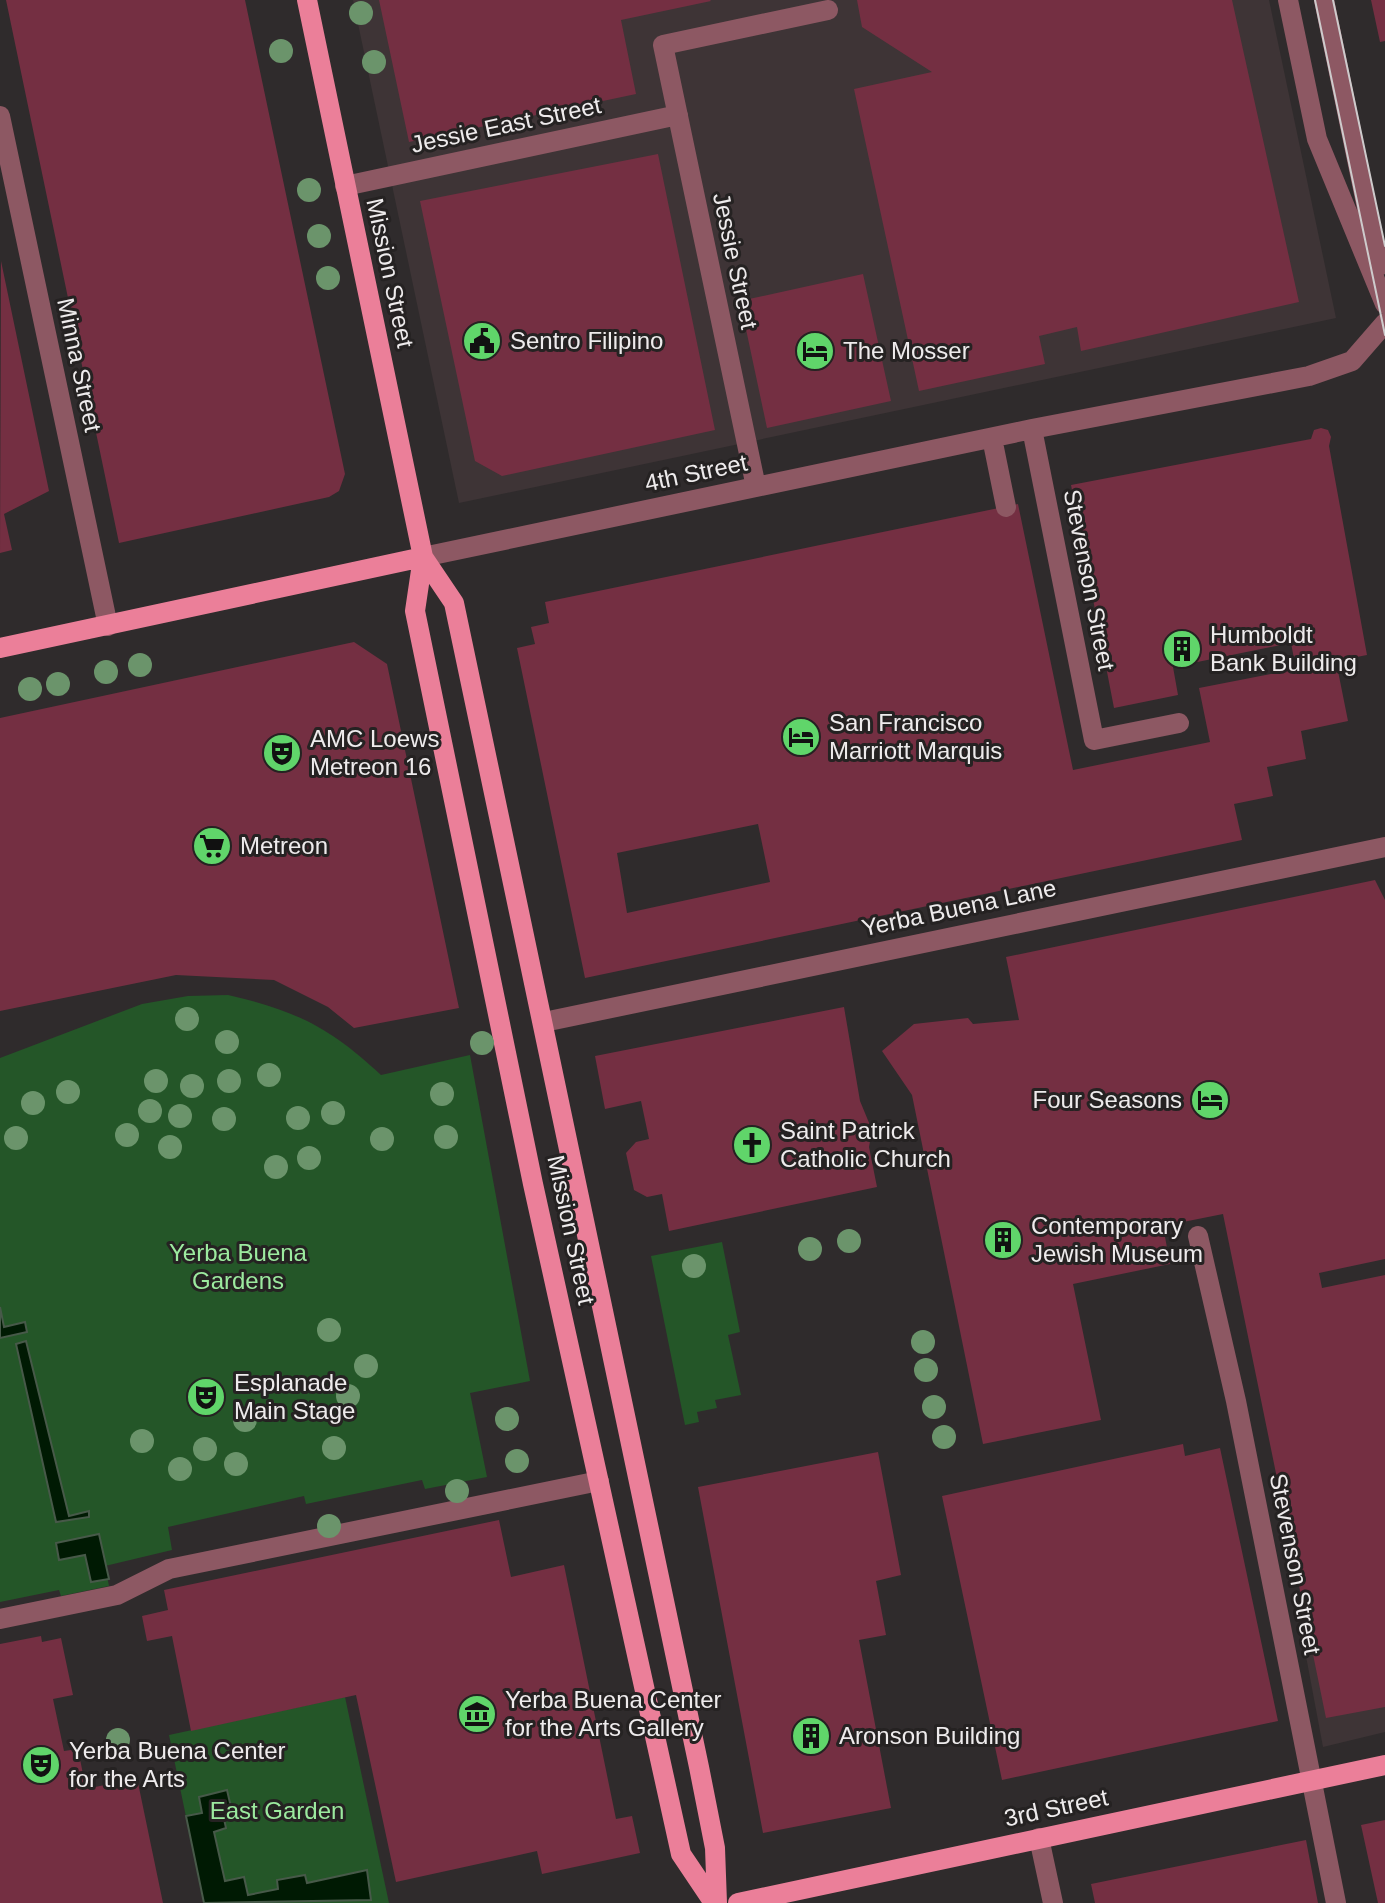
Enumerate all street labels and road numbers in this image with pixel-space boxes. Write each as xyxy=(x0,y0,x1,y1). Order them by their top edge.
street label: Jessie East Street xyxy=(408,91,604,158)
street label: Jessie Street xyxy=(708,190,763,332)
street label: Mission Street xyxy=(361,196,420,350)
street label: Minna Street xyxy=(52,296,107,435)
street label: 4th Street xyxy=(642,448,750,497)
street label: Stevenson Street xyxy=(1059,487,1120,673)
street label: Yerba Buena Lane xyxy=(859,874,1059,941)
street label: Mission Street xyxy=(542,1153,601,1307)
street label: Stevenson Street xyxy=(1265,1471,1326,1657)
street label: 3rd Street xyxy=(1002,1783,1111,1832)

